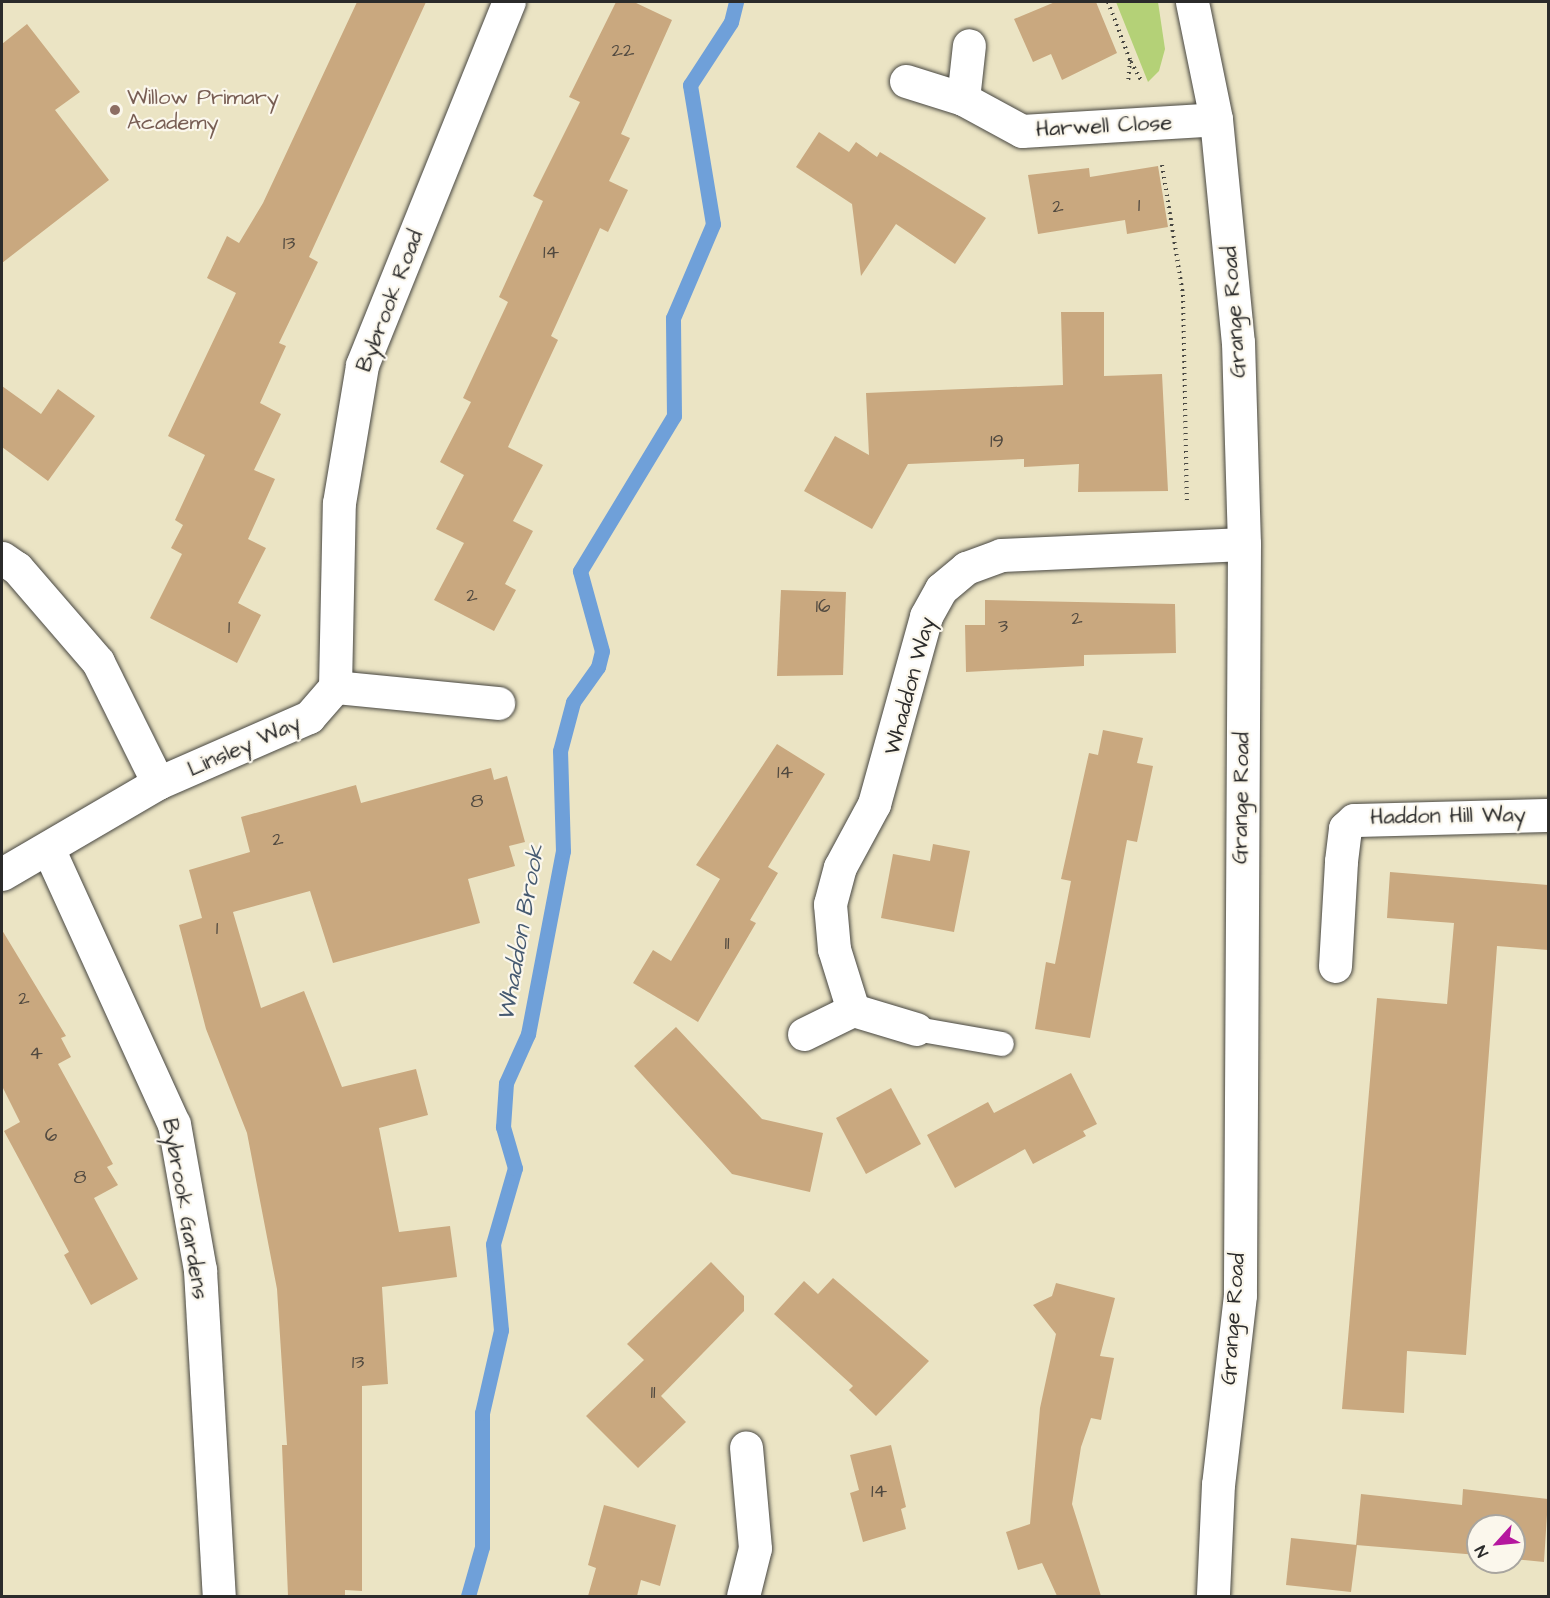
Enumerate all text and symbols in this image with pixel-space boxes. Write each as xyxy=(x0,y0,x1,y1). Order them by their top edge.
house number: 22 xyxy=(612,38,634,62)
place label: Willow Primary Academy xyxy=(127,84,279,136)
marker: Willow Primary Academy xyxy=(108,103,122,117)
street label: Harwell Close xyxy=(1035,109,1173,143)
house number: 1 xyxy=(1138,193,1140,217)
house number: 2 xyxy=(1052,194,1064,218)
street label: Bybrook Road xyxy=(351,226,429,376)
house number: 13 xyxy=(283,231,295,255)
house number: 14 xyxy=(543,240,559,264)
street label: Grange Road xyxy=(1216,245,1252,379)
house number: 19 xyxy=(990,429,1004,453)
house number: 2 xyxy=(466,583,478,607)
house number: 16 xyxy=(815,594,831,618)
house number: 2 xyxy=(1071,606,1083,630)
street label: Whaddon Way xyxy=(879,614,941,758)
house number: 3 xyxy=(998,614,1008,638)
house number: 1 xyxy=(228,615,230,639)
street label: Linsley Way xyxy=(183,709,305,783)
street label: Grange Road xyxy=(1227,732,1255,864)
house number: 14 xyxy=(777,760,793,784)
house number: 8 xyxy=(471,789,483,813)
street label: Haddon Hill Way xyxy=(1370,801,1526,831)
house number: 2 xyxy=(272,827,284,851)
water label: Whaddon Brook xyxy=(492,843,552,1023)
house number: 1 xyxy=(216,916,218,940)
house number: 11 xyxy=(724,931,730,955)
house number: 2 xyxy=(18,986,30,1010)
house number: 4 xyxy=(29,1041,43,1065)
street label: Bybrook Gardens xyxy=(156,1117,214,1301)
house number: 6 xyxy=(45,1123,57,1147)
house number: 8 xyxy=(74,1165,86,1189)
street label: Grange Road xyxy=(1215,1252,1251,1386)
house number: 13 xyxy=(352,1350,364,1374)
house number: 11 xyxy=(650,1380,656,1404)
house number: 14 xyxy=(871,1479,887,1503)
north arrow xyxy=(1466,1514,1526,1574)
text: N xyxy=(1470,1542,1494,1561)

